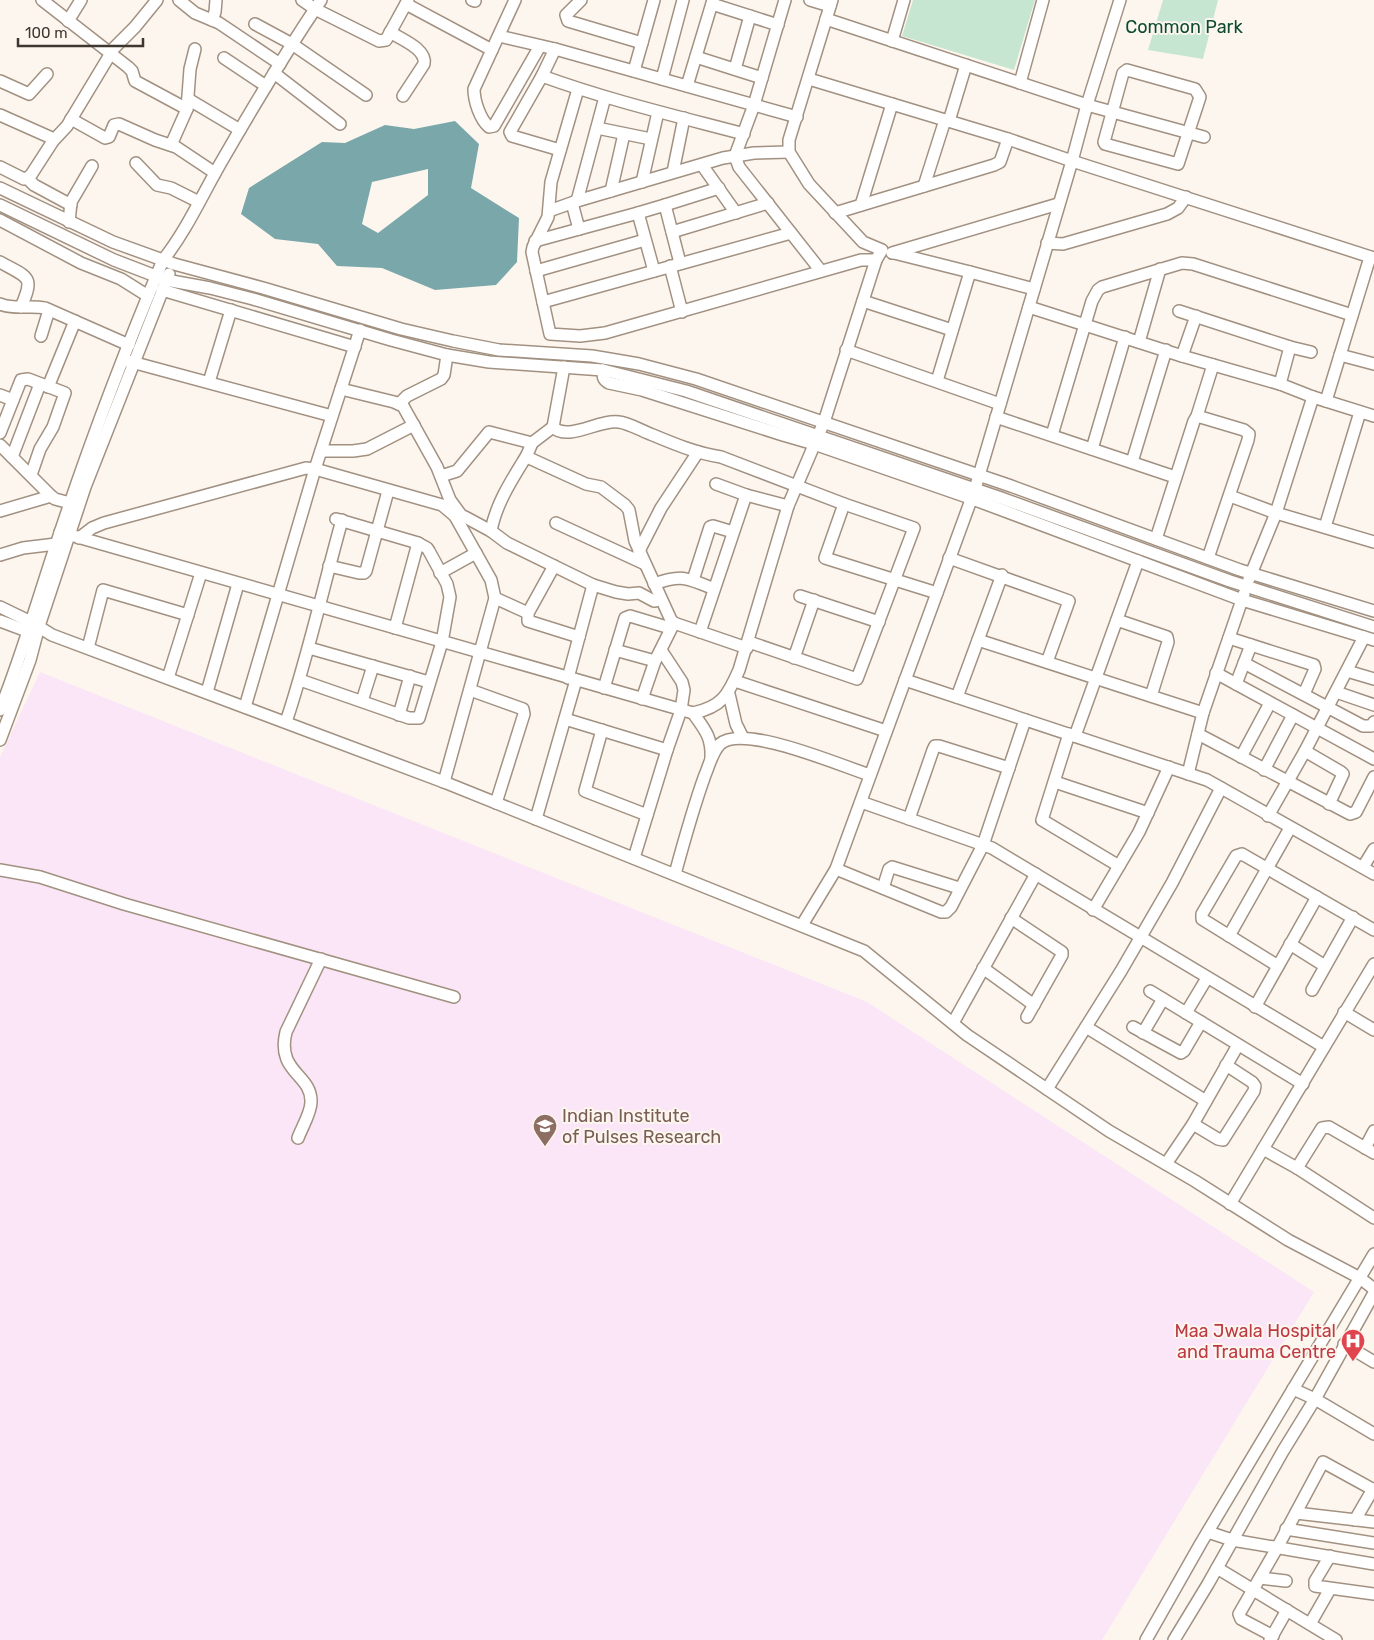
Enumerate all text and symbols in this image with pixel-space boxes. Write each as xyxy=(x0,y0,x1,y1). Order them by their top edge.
scale bar xyxy=(18,15,142,47)
park label: Common Park xyxy=(1125,16,1243,38)
text: 100 m xyxy=(25,24,67,42)
place label: Indian Institute of Pulses Research xyxy=(562,1105,721,1148)
school or university icon: Indian Institute of Pulses Research xyxy=(532,1113,558,1147)
place label: Maa Jwala Hospital and Trauma Centre xyxy=(1174,1320,1336,1363)
hospital icon: Maa Jwala Hospital and Trauma Centre xyxy=(1340,1328,1366,1362)

